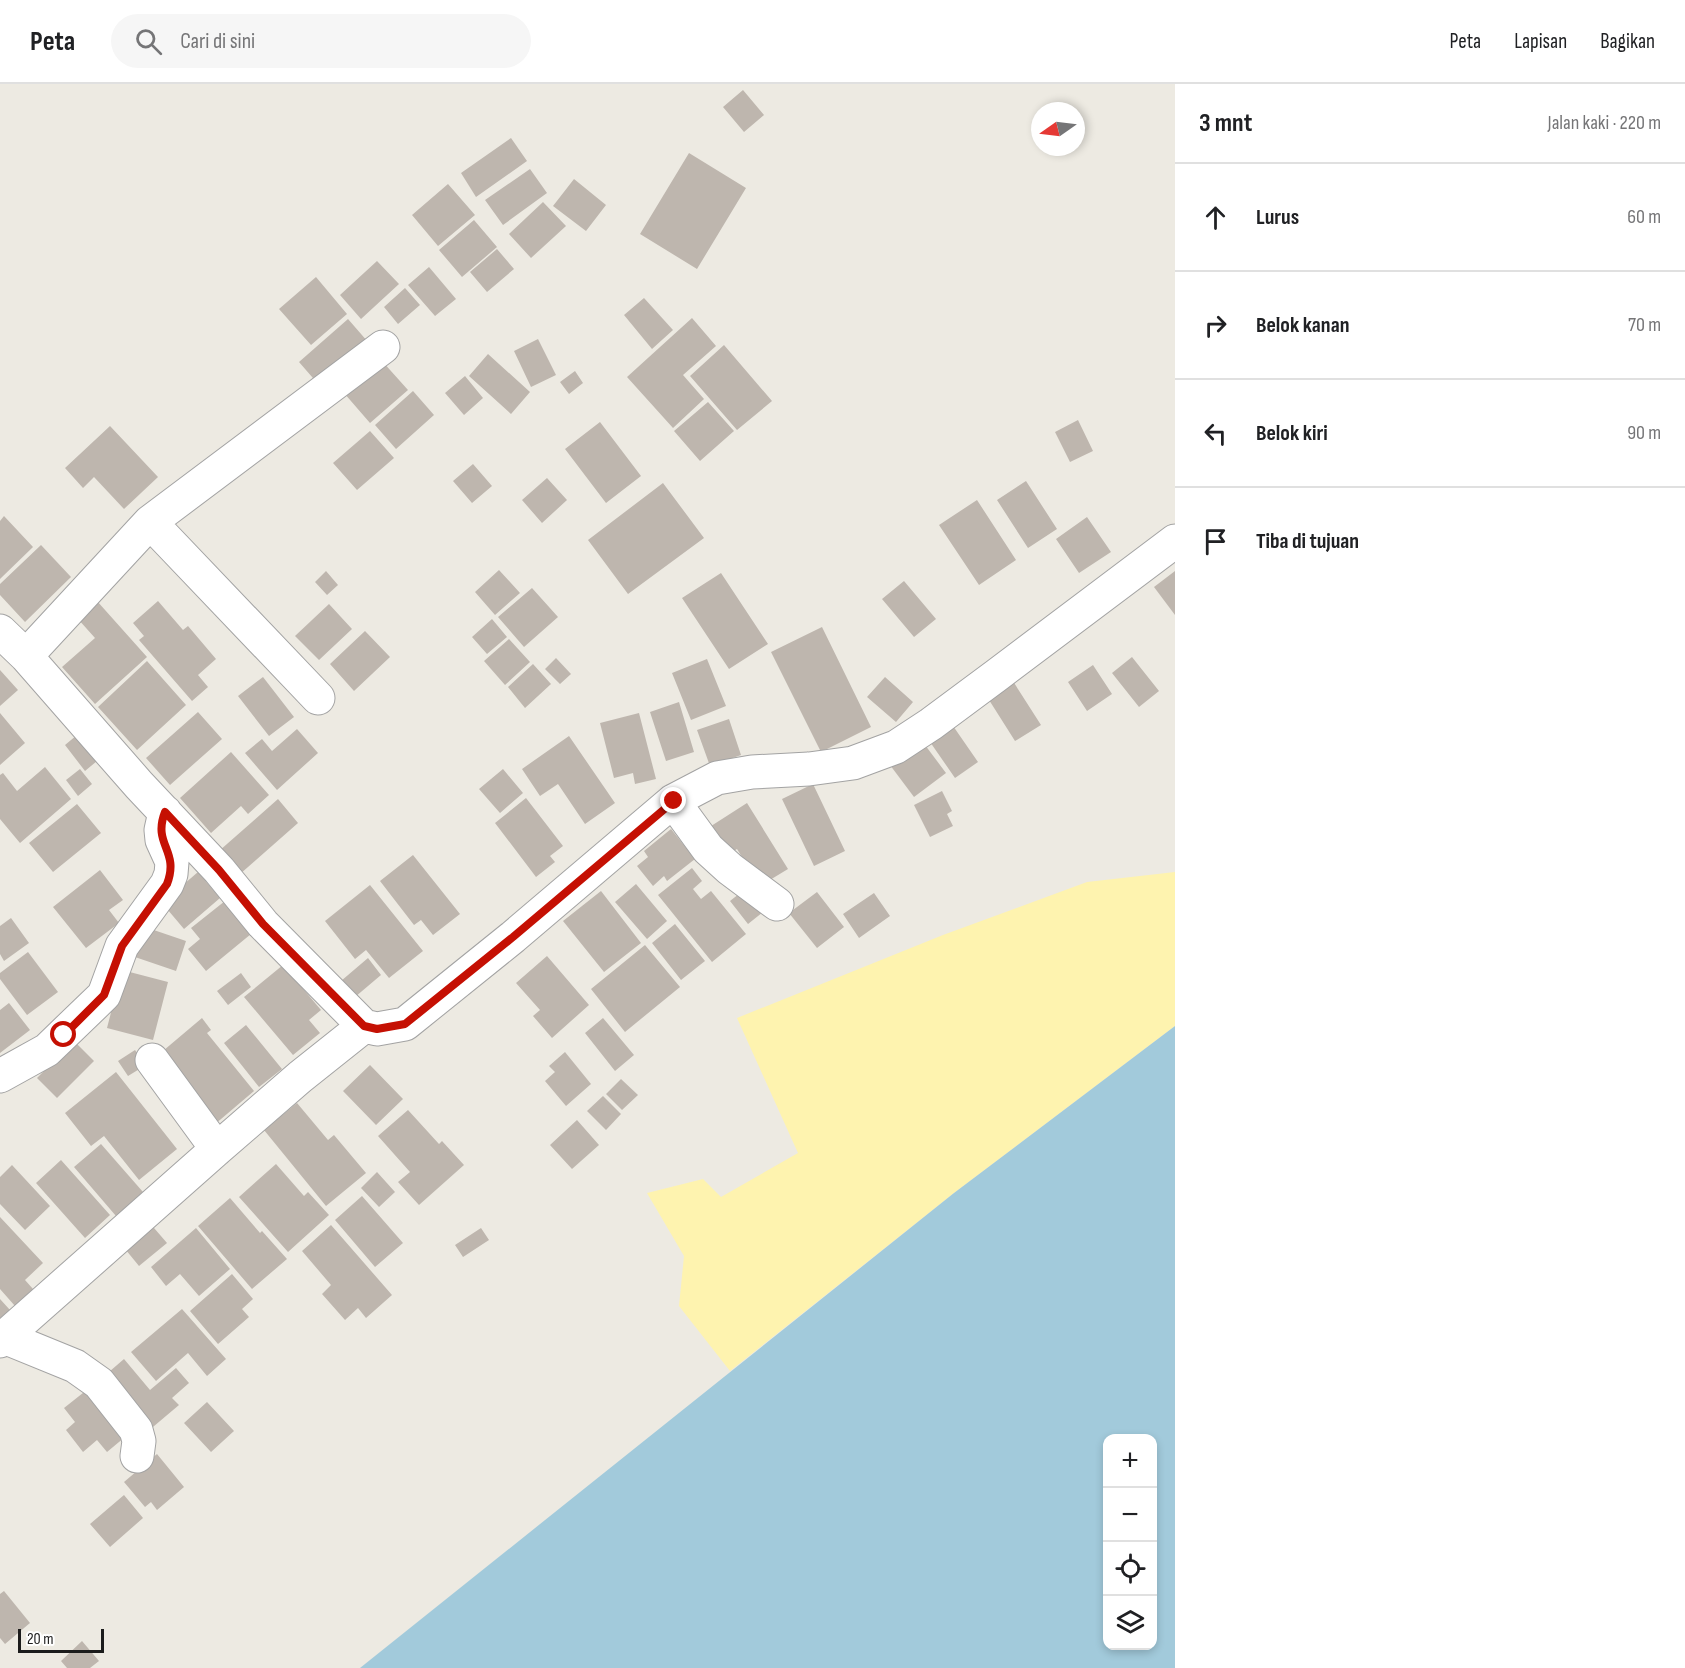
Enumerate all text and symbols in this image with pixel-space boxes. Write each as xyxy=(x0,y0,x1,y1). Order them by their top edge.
search box xyxy=(111,14,531,68)
text: Peta xyxy=(30,25,75,58)
icon: search xyxy=(132,25,165,58)
text: Cari di sini xyxy=(180,28,255,55)
text: Peta xyxy=(1450,29,1481,54)
text: Lapisan xyxy=(1514,29,1567,54)
text: Bagikan xyxy=(1600,29,1655,54)
north arrow xyxy=(1031,102,1085,156)
text: 3 mnt xyxy=(1199,108,1252,139)
text: Jalan kaki · 220 m xyxy=(1548,111,1661,135)
icon: ahead xyxy=(1199,201,1232,234)
text: Lurus xyxy=(1256,204,1299,231)
text: 60 m xyxy=(1627,205,1661,229)
icon: right xyxy=(1199,309,1232,342)
text: Belok kanan xyxy=(1256,312,1349,339)
text: 70 m xyxy=(1628,313,1661,337)
icon: left xyxy=(1199,417,1232,450)
text: Belok kiri xyxy=(1256,420,1328,447)
text: 90 m xyxy=(1627,421,1661,445)
icon: arrive xyxy=(1199,525,1232,558)
text: Tiba di tujuan xyxy=(1256,528,1359,555)
route end xyxy=(660,787,686,813)
route start xyxy=(50,1021,76,1047)
map controls xyxy=(1103,1434,1157,1650)
button: + xyxy=(1103,1434,1157,1488)
button: − xyxy=(1103,1488,1157,1542)
button: locate xyxy=(1103,1542,1157,1596)
button: layers xyxy=(1103,1596,1157,1650)
scale bar xyxy=(18,1626,104,1654)
text: 20 m xyxy=(27,1630,54,1649)

